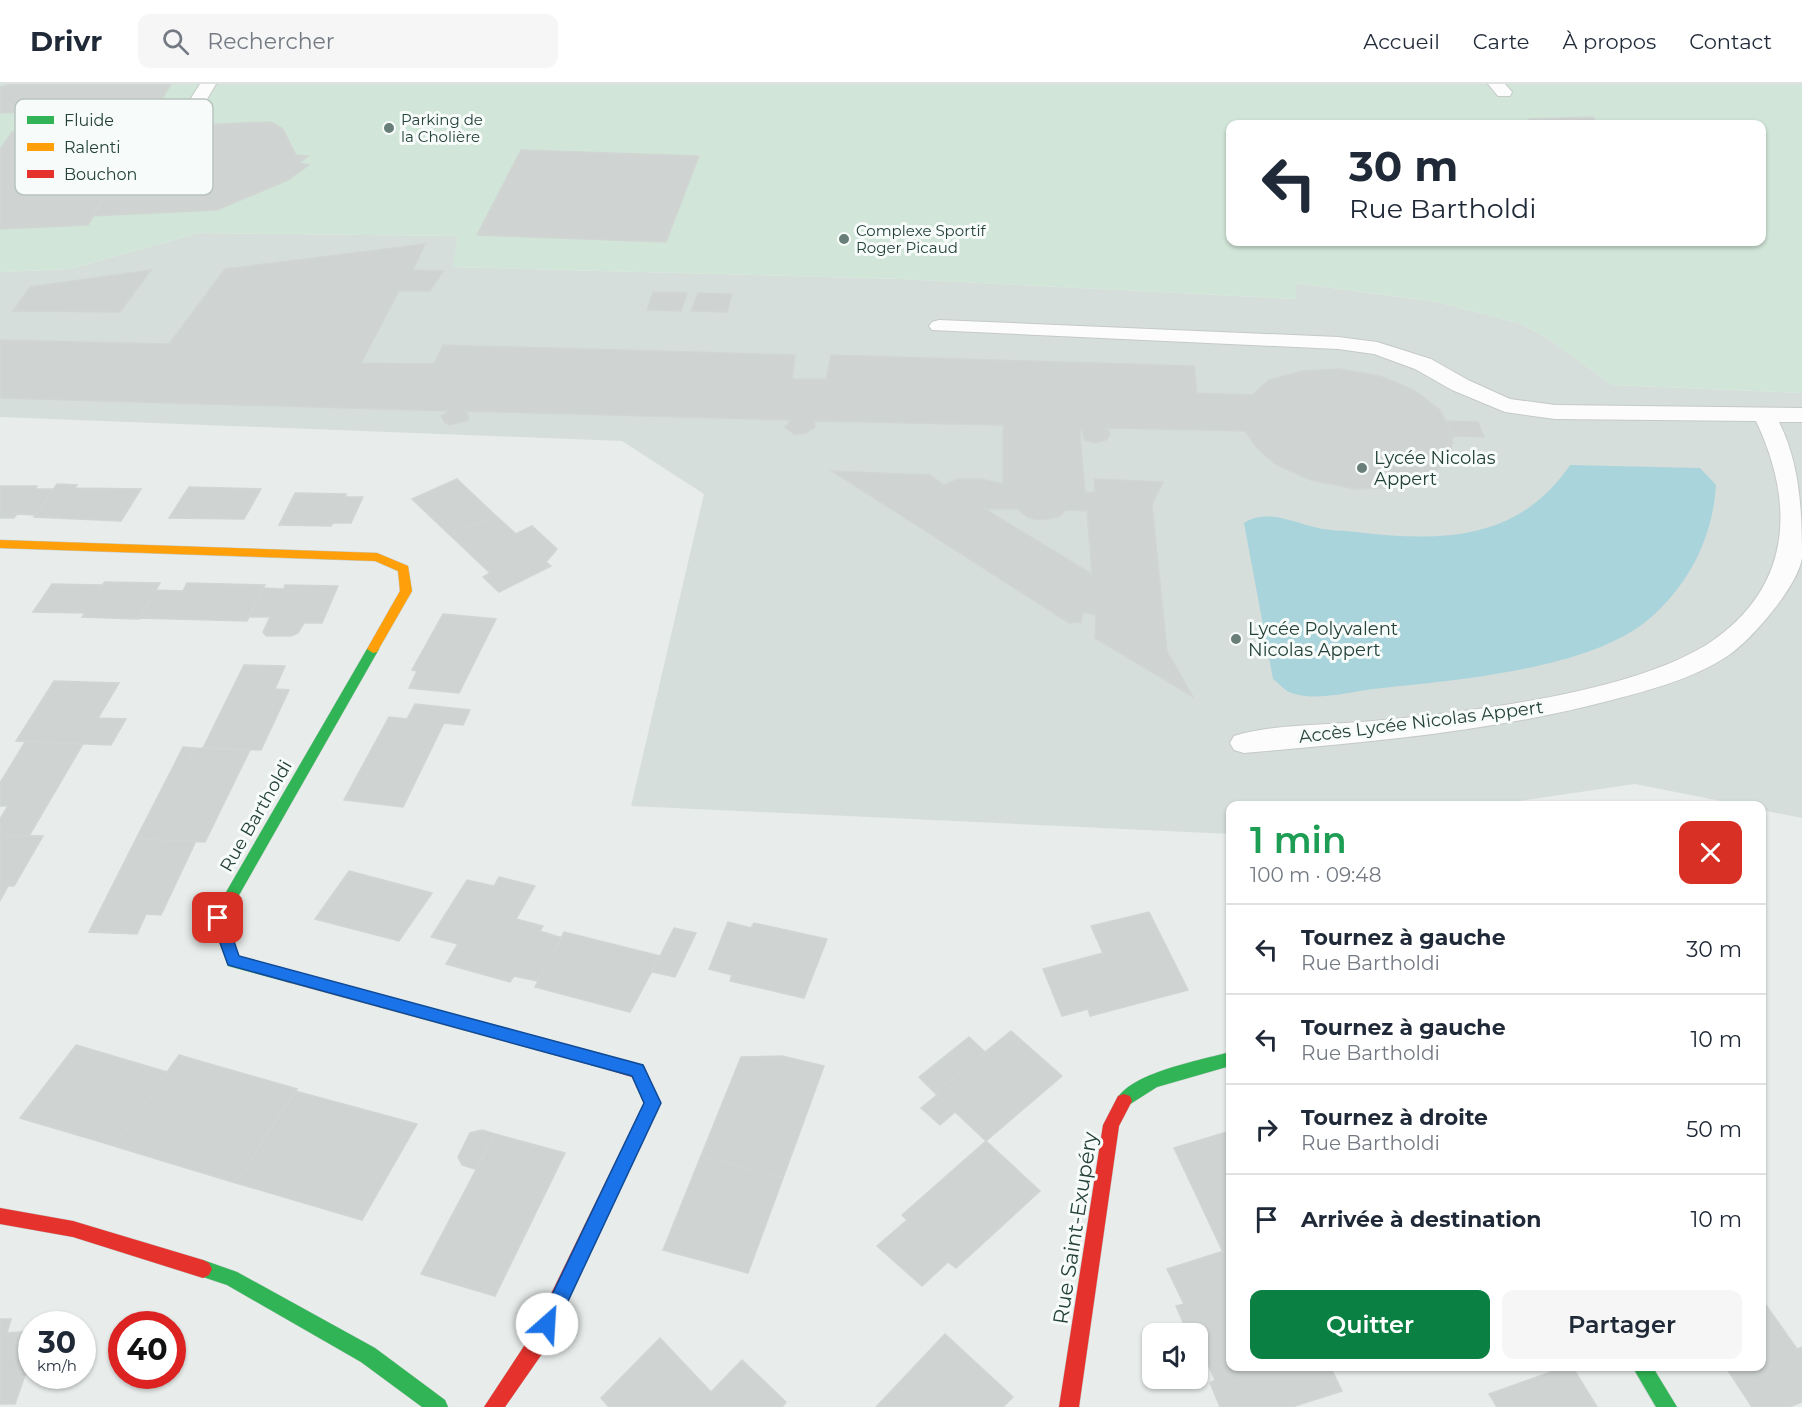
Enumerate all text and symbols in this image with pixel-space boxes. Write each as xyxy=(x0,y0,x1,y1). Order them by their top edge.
search box xyxy=(138,14,558,68)
text: Drivr xyxy=(30,24,102,58)
icon: search xyxy=(159,25,192,58)
text: Rechercher xyxy=(207,28,335,55)
text: Accueil xyxy=(1363,29,1440,54)
text: Carte xyxy=(1473,29,1529,54)
text: À propos xyxy=(1562,29,1656,54)
text: Contact xyxy=(1689,29,1772,54)
legend xyxy=(15,99,213,195)
place label: Parking de la Cholière xyxy=(401,110,483,146)
text: Fluide xyxy=(64,111,114,130)
marker: Parking de la Cholière xyxy=(382,121,396,135)
text: Ralenti xyxy=(64,138,121,157)
text: 30 m xyxy=(1349,140,1458,192)
icon: left xyxy=(1250,144,1328,222)
text: Bouchon xyxy=(64,165,137,184)
text: Rue Bartholdi xyxy=(1349,192,1537,225)
place label: Complexe Sportif Roger Picaud xyxy=(856,221,987,257)
marker: Complexe Sportif Roger Picaud xyxy=(837,232,851,246)
place label: Lycée Nicolas Appert xyxy=(1374,447,1496,490)
marker: Lycée Nicolas Appert xyxy=(1355,461,1369,475)
place label: Lycée Polyvalent Nicolas Appert xyxy=(1248,618,1398,661)
marker: Lycée Polyvalent Nicolas Appert xyxy=(1229,632,1243,646)
street label: Accès Lycée Nicolas Appert xyxy=(1297,696,1545,748)
street label: Rue Bartholdi xyxy=(215,756,297,876)
text: 1 min xyxy=(1250,818,1347,862)
button: close xyxy=(1679,821,1742,884)
text: 100 m · 09:48 xyxy=(1250,863,1382,887)
pin xyxy=(192,892,243,943)
icon: arrive xyxy=(201,901,234,934)
text: Tournez à gauche xyxy=(1301,924,1506,951)
icon: left xyxy=(1250,933,1283,966)
text: 30 m xyxy=(1686,936,1742,963)
text: Rue Bartholdi xyxy=(1301,951,1440,975)
text: Tournez à gauche xyxy=(1301,1014,1506,1041)
icon: left xyxy=(1250,1023,1283,1056)
text: 10 m xyxy=(1690,1026,1742,1053)
text: Rue Bartholdi xyxy=(1301,1041,1440,1065)
text: Tournez à droite xyxy=(1301,1104,1488,1131)
icon: right xyxy=(1250,1113,1283,1146)
text: 50 m xyxy=(1686,1116,1742,1143)
street label: Rue Saint-Exupéry xyxy=(1047,1129,1103,1326)
text: Rue Bartholdi xyxy=(1301,1131,1440,1155)
icon: arrive xyxy=(1250,1203,1283,1236)
text: Arrivée à destination xyxy=(1301,1206,1541,1233)
text: 10 m xyxy=(1690,1206,1742,1233)
button: Quitter xyxy=(1250,1290,1490,1359)
button: Partager xyxy=(1502,1290,1742,1359)
position arrow xyxy=(515,1292,579,1356)
speed limit sign: 40 xyxy=(108,1311,186,1389)
map controls xyxy=(1142,1323,1208,1389)
button: sound xyxy=(1142,1323,1208,1389)
text: 30 xyxy=(38,1324,76,1361)
text: km/h xyxy=(37,1356,77,1375)

